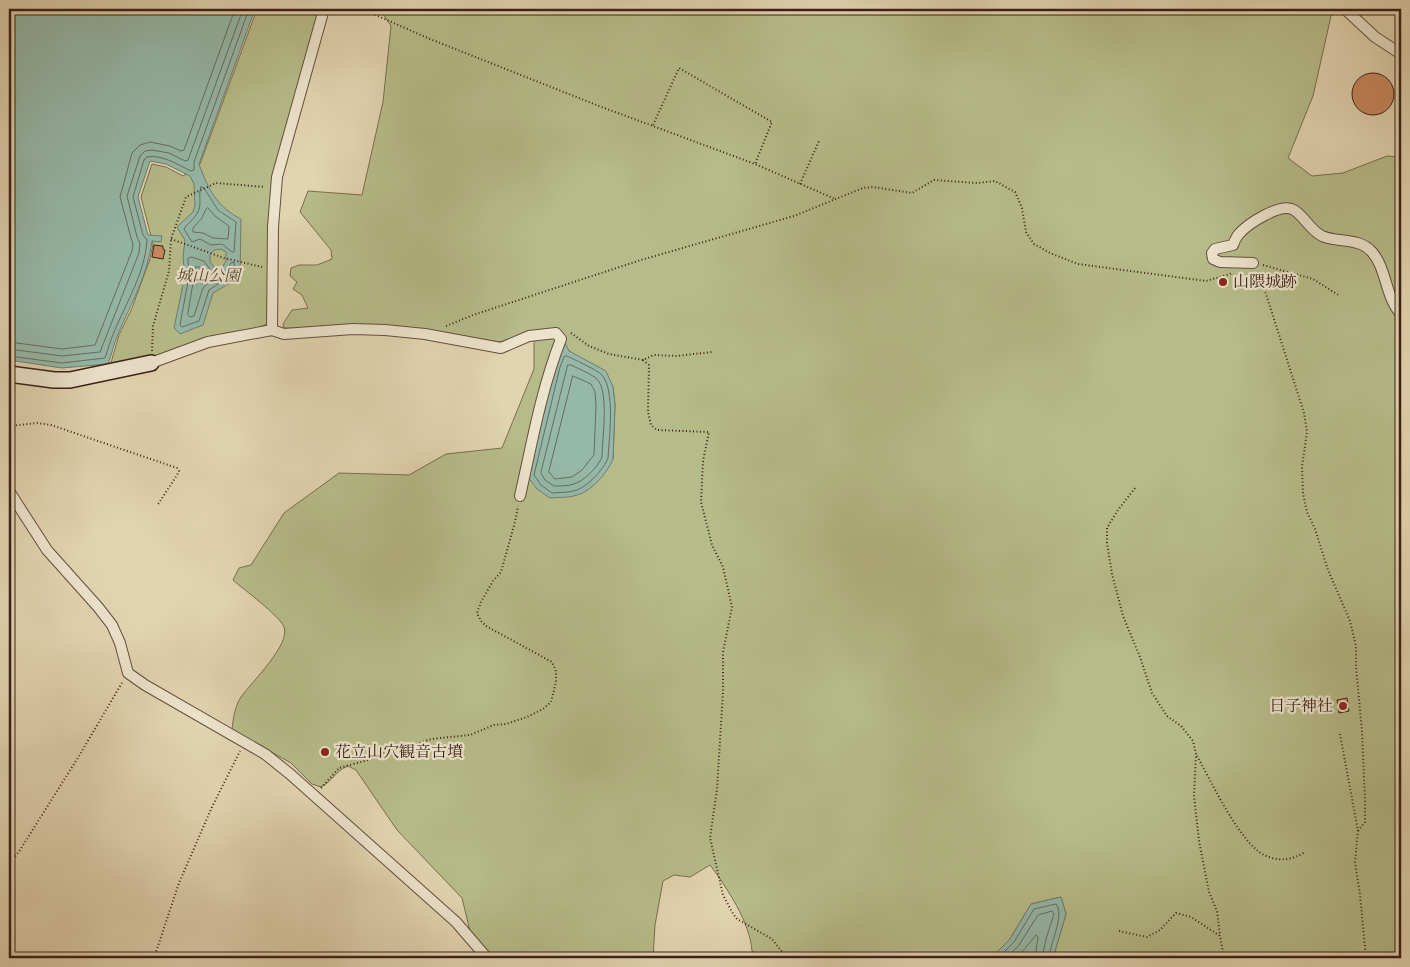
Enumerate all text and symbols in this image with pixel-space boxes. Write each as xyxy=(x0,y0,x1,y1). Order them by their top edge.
park label: 城山公園 xyxy=(176,266,243,286)
place label: 山隈城跡 xyxy=(1233,272,1297,292)
marker: 山隈城跡 xyxy=(1217,276,1229,288)
place label: 日子神社 xyxy=(1269,696,1333,716)
marker: 日子神社 xyxy=(1337,700,1349,712)
place label: 花立山穴観音古墳 xyxy=(335,742,463,762)
marker: 花立山穴観音古墳 xyxy=(319,746,331,758)

